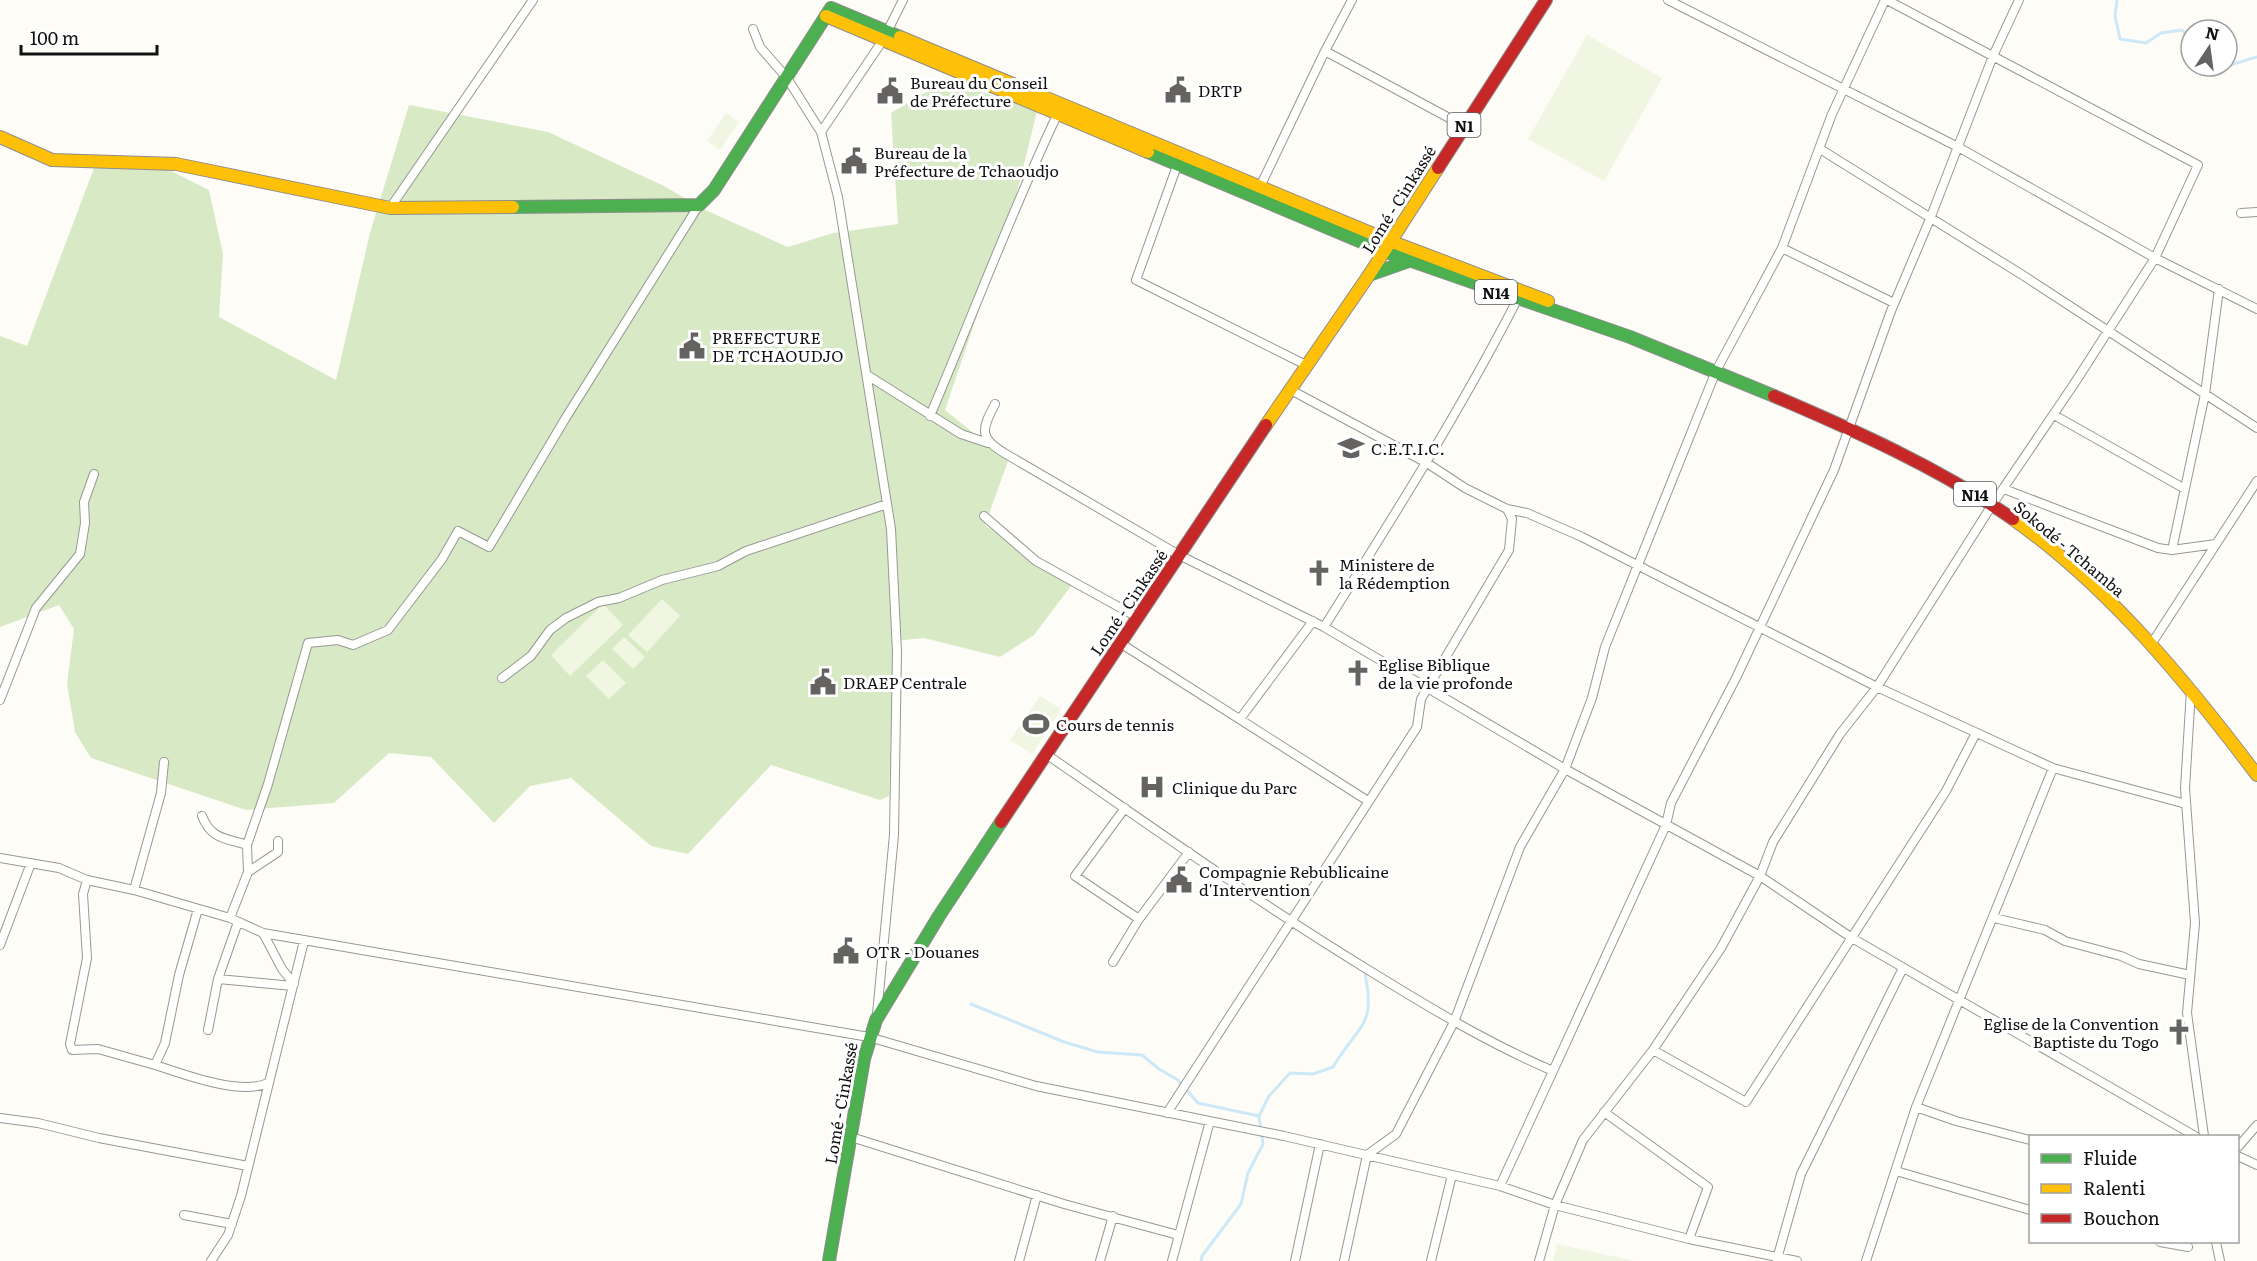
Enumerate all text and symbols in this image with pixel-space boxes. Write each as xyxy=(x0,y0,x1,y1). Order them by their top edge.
scale bar xyxy=(21,18,158,56)
north arrow xyxy=(2179,18,2239,78)
text: N xyxy=(2203,19,2222,46)
text: 100 m xyxy=(30,24,79,51)
place label: Bureau du Conseil de Préfecture xyxy=(910,70,1048,112)
public building icon: DRTP xyxy=(1163,75,1193,105)
public building icon: Bureau du Conseil de Préfecture xyxy=(875,76,905,106)
place label: DRTP xyxy=(1198,78,1242,102)
road number: N1 xyxy=(1448,113,1480,137)
place label: Bureau de la Préfecture de Tchaoudjo xyxy=(874,140,1059,182)
street label: Lomé - Cinkassé xyxy=(1355,140,1441,258)
public building icon: Bureau de la Préfecture de Tchaoudjo xyxy=(839,146,869,176)
road number: N14 xyxy=(1475,280,1517,304)
place label: PREFECTURE DE TCHAOUDJO xyxy=(712,325,843,367)
public building icon: PREFECTURE DE TCHAOUDJO xyxy=(677,331,707,361)
school or university icon: C.E.T.I.C. xyxy=(1336,433,1366,463)
place label: C.E.T.I.C. xyxy=(1371,436,1445,460)
road number: N14 xyxy=(1954,482,1996,506)
street label: Sokodé - Tchamba xyxy=(2009,494,2131,602)
street label: Lomé - Cinkassé xyxy=(1084,544,1172,660)
place label: Ministere de la Rédemption xyxy=(1339,552,1450,594)
church icon: Ministere de la Rédemption xyxy=(1304,558,1334,588)
place label: Eglise Biblique de la vie profonde xyxy=(1378,652,1513,694)
church icon: Eglise Biblique de la vie profonde xyxy=(1343,658,1373,688)
public building icon: DRAEP Centrale xyxy=(808,667,838,697)
place label: DRAEP Centrale xyxy=(843,670,967,694)
sports icon: Cours de tennis xyxy=(1021,709,1051,739)
place label: Cours de tennis xyxy=(1056,712,1174,736)
hospital icon: Clinique du Parc xyxy=(1137,772,1167,802)
place label: Clinique du Parc xyxy=(1172,775,1297,799)
place label: Compagnie Rebublicaine d'Intervention xyxy=(1199,859,1389,901)
public building icon: Compagnie Rebublicaine d'Intervention xyxy=(1164,865,1194,895)
public building icon: OTR - Douanes xyxy=(831,936,861,966)
place label: OTR - Douanes xyxy=(866,939,979,963)
place label: Eglise de la Convention Baptiste du Togo xyxy=(1983,1011,2159,1053)
church icon: Eglise de la Convention Baptiste du Togo xyxy=(2164,1017,2194,1047)
street label: Lomé - Cinkassé xyxy=(817,1040,863,1166)
legend xyxy=(2029,1135,2239,1243)
text: Fluide xyxy=(2083,1144,2137,1171)
text: Ralenti xyxy=(2083,1174,2145,1201)
text: Bouchon xyxy=(2083,1204,2160,1231)

